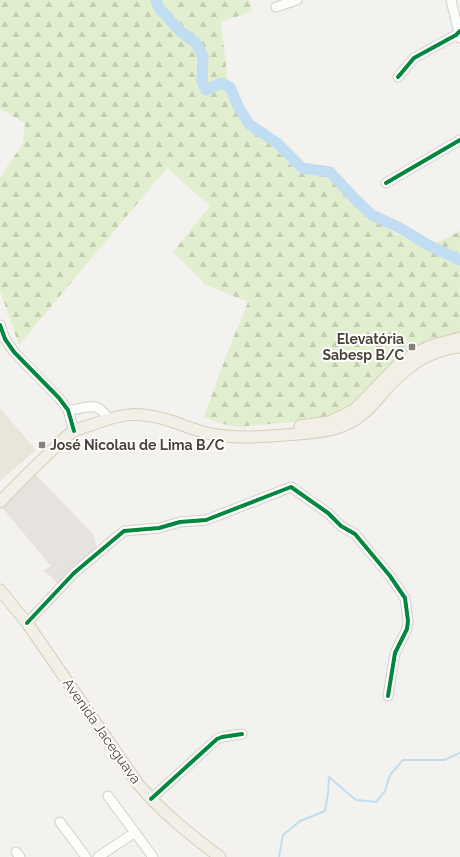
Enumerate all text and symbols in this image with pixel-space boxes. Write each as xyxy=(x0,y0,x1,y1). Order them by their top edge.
place label: Elevatória Sabesp B/C xyxy=(323,331,404,363)
marker: Elevatória Sabesp B/C xyxy=(407,342,417,352)
place label: José Nicolau de Lima B/C xyxy=(50,437,225,453)
marker: José Nicolau de Lima B/C xyxy=(37,440,47,450)
street label: Avenida Jaceguava xyxy=(60,675,144,787)

